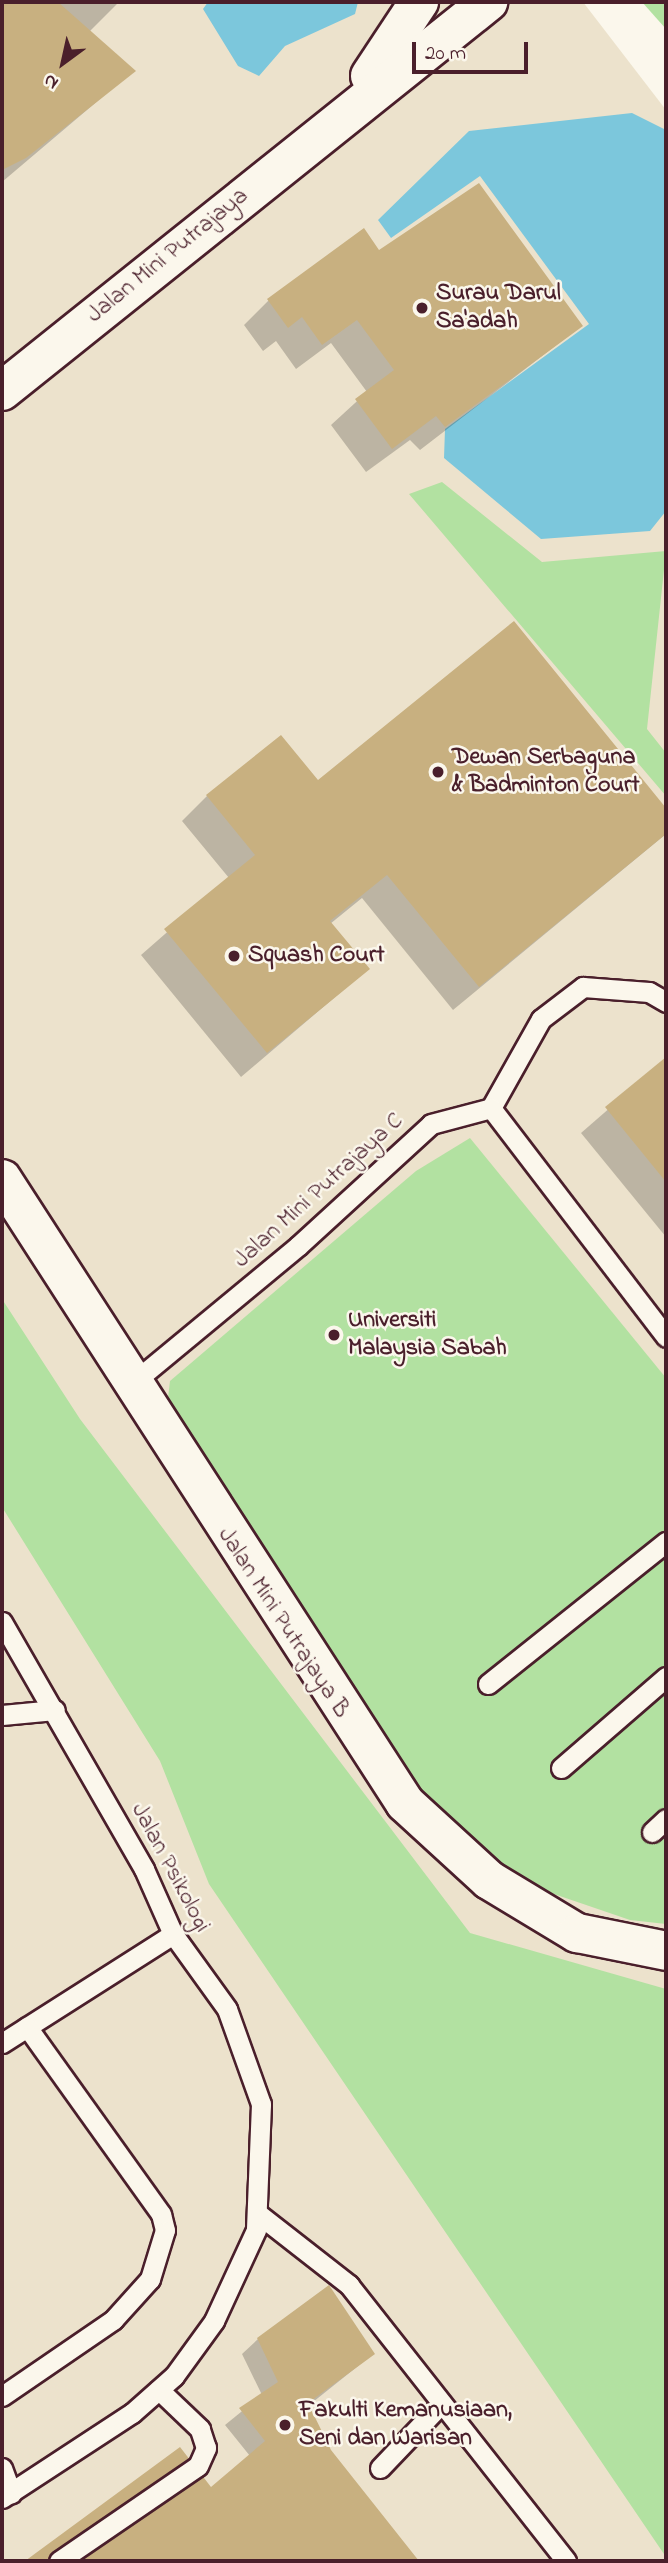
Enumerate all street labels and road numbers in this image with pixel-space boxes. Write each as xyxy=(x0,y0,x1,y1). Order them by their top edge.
street label: Jalan Mini Putrajaya xyxy=(82,182,254,330)
street label: Jalan Mini Putrajaya C xyxy=(228,1107,410,1275)
street label: Jalan Mini Putrajaya B xyxy=(211,1522,355,1724)
street label: Jalan Psikologi xyxy=(124,1798,216,1938)

